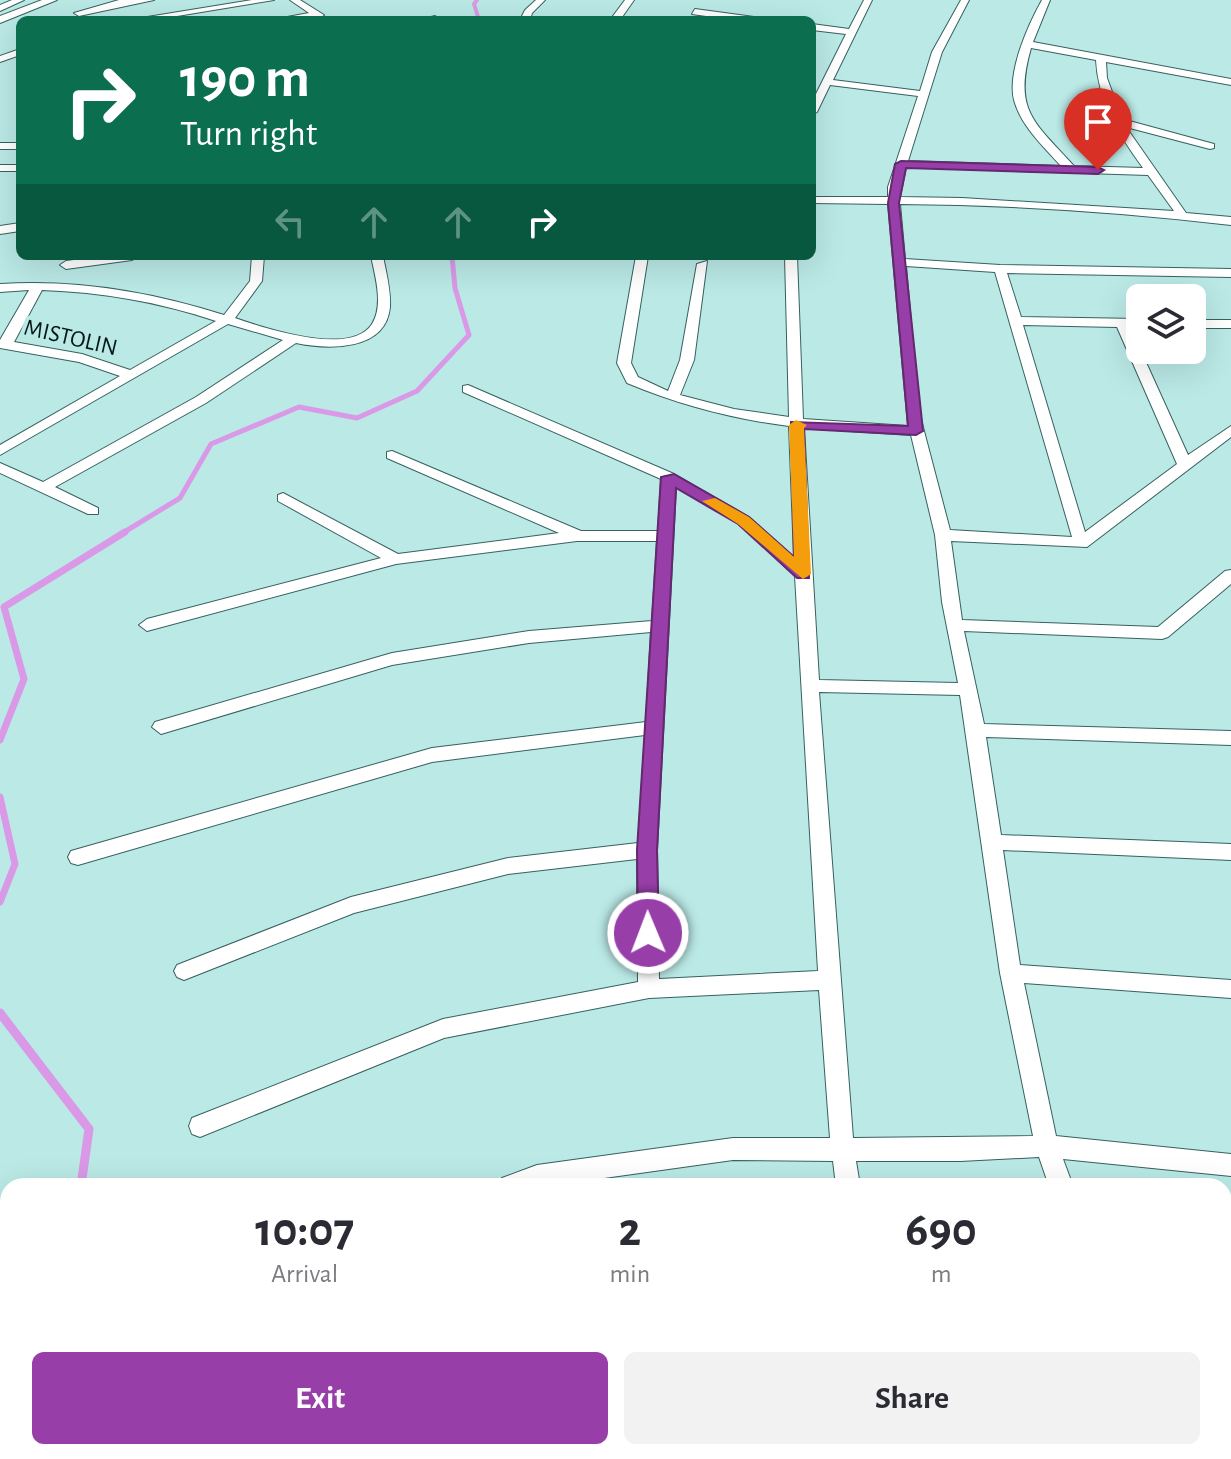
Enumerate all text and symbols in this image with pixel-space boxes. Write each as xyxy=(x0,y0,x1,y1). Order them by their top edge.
icon: right xyxy=(48,48,152,152)
text: 190 m xyxy=(180,51,310,107)
pin xyxy=(1064,88,1132,170)
icon: arrive xyxy=(1076,100,1120,144)
text: Turn right xyxy=(180,116,317,152)
icon: left xyxy=(268,200,312,244)
icon: ahead xyxy=(352,200,396,244)
icon: ahead xyxy=(436,200,480,244)
icon: right xyxy=(520,200,564,244)
map controls xyxy=(1126,284,1206,364)
button: layers xyxy=(1126,284,1206,364)
street label: MISTOLIN xyxy=(22,316,120,360)
position arrow xyxy=(606,891,690,975)
text: 10:07 xyxy=(255,1207,354,1255)
text: 2 xyxy=(619,1207,641,1255)
text: 690 xyxy=(905,1207,977,1255)
text: Arrival xyxy=(271,1261,338,1287)
text: min xyxy=(610,1261,650,1287)
text: m xyxy=(931,1261,951,1287)
button: Exit xyxy=(32,1352,608,1444)
button: Share xyxy=(624,1352,1200,1444)

